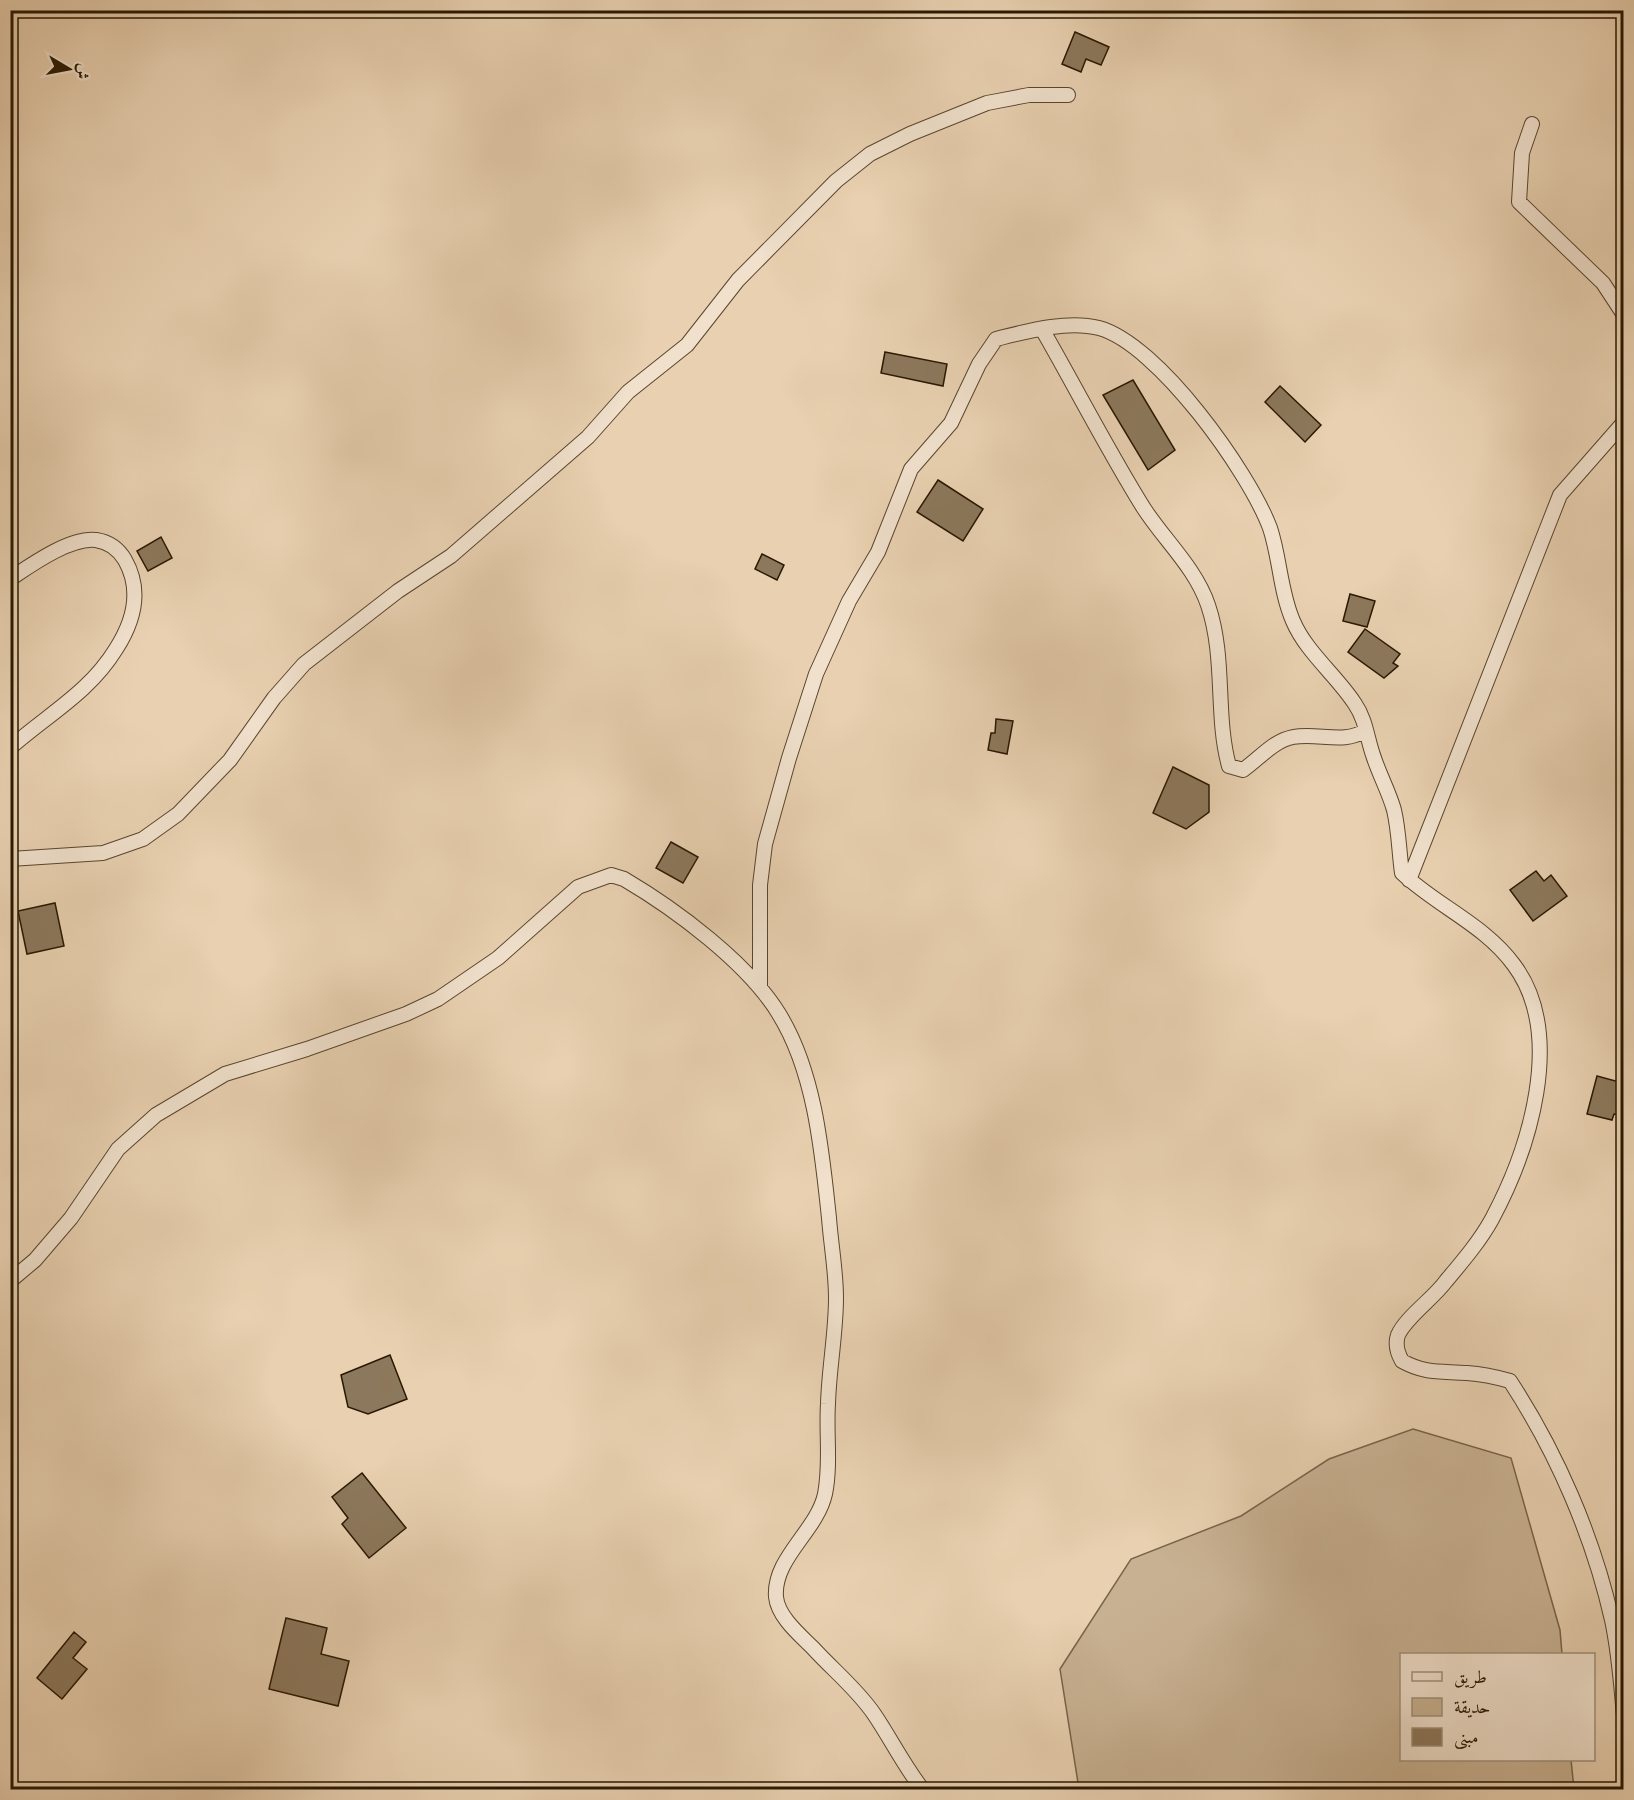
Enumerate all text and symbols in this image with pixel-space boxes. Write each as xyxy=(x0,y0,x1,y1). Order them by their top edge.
north arrow xyxy=(39,39,99,99)
text: ش xyxy=(71,62,95,81)
legend xyxy=(1400,1653,1595,1761)
text: طريق xyxy=(1454,1665,1487,1690)
text: حديقة xyxy=(1454,1695,1490,1720)
text: مبنى xyxy=(1454,1725,1479,1750)

